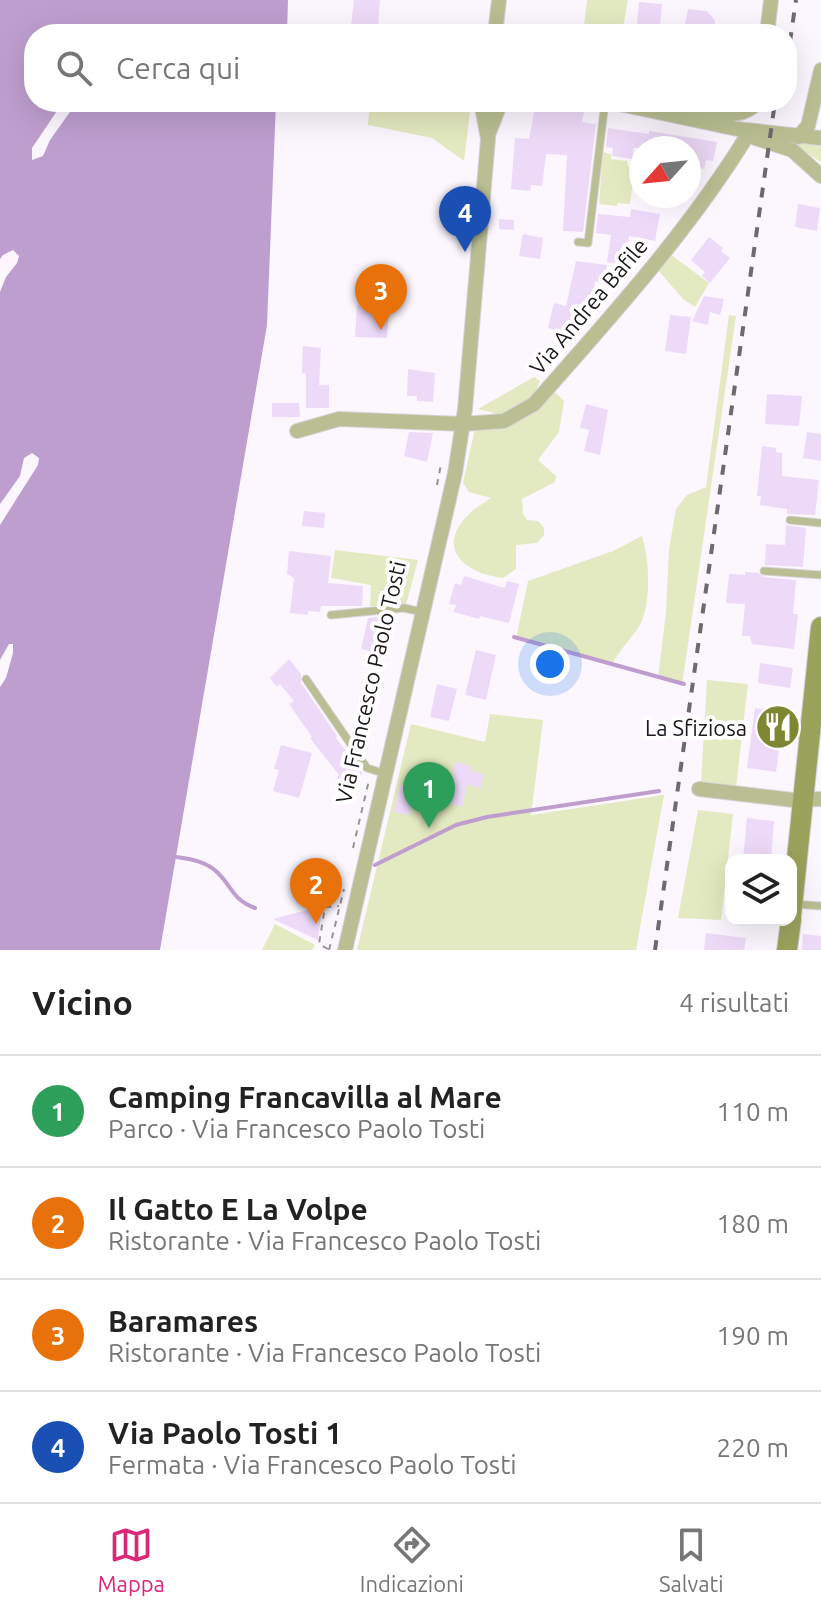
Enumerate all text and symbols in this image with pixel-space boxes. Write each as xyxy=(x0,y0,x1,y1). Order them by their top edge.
search box xyxy=(24,24,797,112)
icon: search xyxy=(52,46,96,90)
text: Cerca qui xyxy=(116,51,240,85)
north arrow xyxy=(629,136,701,208)
pin: 4 xyxy=(439,186,491,252)
street label: Via Andrea Bafile xyxy=(524,233,652,379)
pin: 3 xyxy=(355,264,407,330)
street label: Via Francesco Paolo Tosti xyxy=(330,558,410,806)
your location xyxy=(530,644,570,684)
restaurant icon: La Sfiziosa xyxy=(754,703,802,751)
place label: La Sfiziosa xyxy=(645,715,747,740)
pin: 1 xyxy=(403,762,455,828)
map controls xyxy=(725,854,797,926)
button: layers xyxy=(725,854,797,926)
pin: 2 xyxy=(290,858,342,924)
text: Vicino xyxy=(32,983,133,1021)
text: 4 risultati xyxy=(679,988,789,1017)
text: Camping Francavilla al Mare xyxy=(108,1080,502,1114)
text: 1 xyxy=(51,1097,65,1126)
text: 110 m xyxy=(717,1097,789,1126)
text: Parco · Via Francesco Paolo Tosti xyxy=(108,1114,485,1143)
text: Il Gatto E La Volpe xyxy=(108,1192,368,1226)
text: 2 xyxy=(51,1209,65,1238)
text: 180 m xyxy=(717,1209,789,1238)
text: Ristorante · Via Francesco Paolo Tosti xyxy=(108,1226,541,1255)
text: Baramares xyxy=(108,1304,258,1338)
text: 3 xyxy=(51,1321,65,1350)
text: 190 m xyxy=(717,1321,789,1350)
text: Ristorante · Via Francesco Paolo Tosti xyxy=(108,1338,541,1367)
text: Via Paolo Tosti 1 xyxy=(108,1416,342,1450)
text: 4 xyxy=(51,1433,65,1462)
text: 220 m xyxy=(717,1433,789,1462)
text: Fermata · Via Francesco Paolo Tosti xyxy=(108,1450,517,1479)
tab: Mappa xyxy=(97,1523,165,1596)
tab: Indicazioni xyxy=(360,1523,464,1596)
tab: Salvati xyxy=(659,1523,724,1596)

